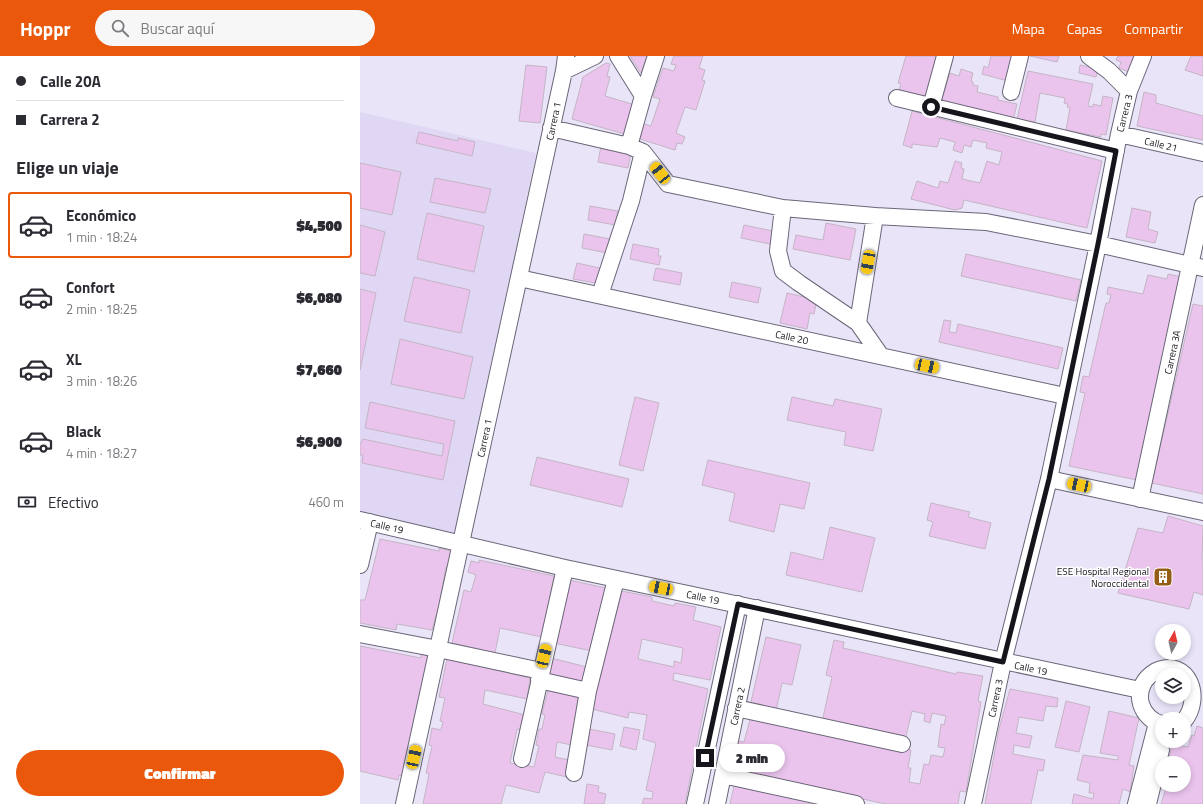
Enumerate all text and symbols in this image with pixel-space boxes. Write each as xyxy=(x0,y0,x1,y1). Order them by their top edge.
search box xyxy=(95,10,375,46)
text: Hoppr xyxy=(20,14,71,43)
icon: search xyxy=(109,17,131,39)
text: Buscar aquí xyxy=(141,17,214,40)
text: Mapa xyxy=(1012,18,1045,39)
text: Capas xyxy=(1067,18,1102,39)
text: Compartir xyxy=(1124,18,1183,39)
text: Calle 20A xyxy=(40,70,101,93)
street label: Carrera 3 xyxy=(1113,93,1136,134)
route start xyxy=(922,98,940,116)
street label: Carrera 1 xyxy=(542,101,565,142)
text: Carrera 2 xyxy=(40,108,100,131)
street label: Calle 21 xyxy=(1143,133,1179,156)
text: Elige un viaje xyxy=(16,154,119,181)
car xyxy=(648,160,672,186)
text: Económico xyxy=(66,204,136,227)
icon: car xyxy=(18,207,54,243)
text: $4,500 xyxy=(296,214,342,237)
text: 1 min · 18:24 xyxy=(66,227,137,247)
car xyxy=(860,249,876,275)
text: Confort xyxy=(66,276,115,299)
icon: car xyxy=(18,279,54,315)
text: $6,080 xyxy=(296,286,342,309)
text: 2 min · 18:25 xyxy=(66,299,137,319)
street label: Calle 20 xyxy=(774,327,810,348)
street label: Carrera 3A xyxy=(1161,329,1184,375)
text: XL xyxy=(66,348,82,371)
icon: car xyxy=(18,351,54,387)
text: $7,660 xyxy=(296,358,342,381)
car xyxy=(914,358,940,374)
text: 3 min · 18:26 xyxy=(66,371,137,391)
street label: Carrera 1 xyxy=(473,418,496,459)
text: Black xyxy=(66,420,101,443)
icon: car xyxy=(18,423,54,459)
text: $6,900 xyxy=(296,430,342,453)
text: 4 min · 18:27 xyxy=(66,443,137,463)
car xyxy=(1066,477,1092,493)
icon: cash xyxy=(16,491,38,513)
text: Efectivo xyxy=(48,491,99,514)
text: 460 m xyxy=(308,492,344,512)
street label: Calle 19 xyxy=(369,515,405,538)
place label: ESE Hospital Regional Noroccidental xyxy=(1057,564,1149,591)
building icon: ESE Hospital Regional Noroccidental xyxy=(1152,566,1174,588)
car xyxy=(648,580,674,596)
street label: Calle 19 xyxy=(685,587,721,608)
north arrow xyxy=(1155,624,1191,660)
map controls xyxy=(1155,624,1191,792)
car xyxy=(535,643,553,669)
street label: Calle 19 xyxy=(1013,658,1049,679)
button: layers xyxy=(1155,668,1191,704)
street label: Carrera 3 xyxy=(984,678,1007,719)
street label: Carrera 2 xyxy=(726,686,749,727)
button: + xyxy=(1155,712,1191,748)
car xyxy=(406,744,422,770)
callout: 2 min xyxy=(719,744,785,772)
text: 2 min xyxy=(736,748,768,768)
route end xyxy=(696,749,714,767)
button: Confirmar xyxy=(16,750,344,796)
button: − xyxy=(1155,756,1191,792)

